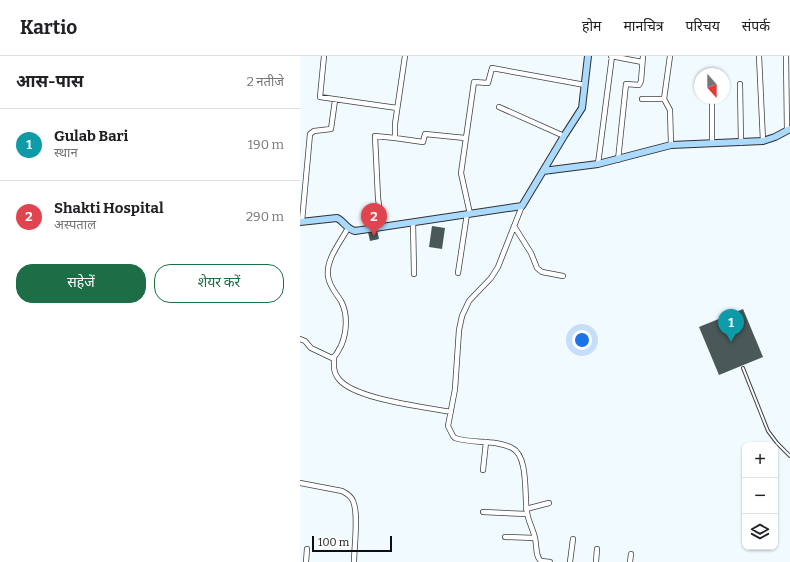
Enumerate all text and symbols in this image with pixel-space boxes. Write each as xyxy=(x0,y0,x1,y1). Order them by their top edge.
text: Kartio xyxy=(20,16,77,39)
text: होम xyxy=(582,18,601,35)
text: मानचित्र xyxy=(623,18,664,35)
text: परिचय xyxy=(686,18,720,35)
text: संपर्क xyxy=(742,18,770,35)
north arrow xyxy=(694,68,730,104)
text: आस-पास xyxy=(16,71,84,92)
text: 2 नतीजे xyxy=(247,74,284,89)
text: Gulab Bari xyxy=(54,127,128,145)
text: 1 xyxy=(26,137,32,152)
text: 190 m xyxy=(248,137,284,152)
text: स्थान xyxy=(54,145,78,160)
text: Shakti Hospital xyxy=(54,199,164,217)
pin: 2 xyxy=(361,203,387,236)
text: 2 xyxy=(25,209,33,224)
text: 290 m xyxy=(246,209,284,224)
text: अस्पताल xyxy=(54,217,96,232)
button: सहेजें xyxy=(16,264,146,303)
button: शेयर करें xyxy=(154,264,284,303)
pin: 1 xyxy=(718,309,744,342)
your location xyxy=(572,330,592,350)
map controls xyxy=(742,442,778,550)
button: + xyxy=(742,442,778,478)
button: − xyxy=(742,478,778,514)
button: layers xyxy=(742,514,778,550)
scale bar xyxy=(312,534,392,553)
text: 100 m xyxy=(318,536,349,549)

